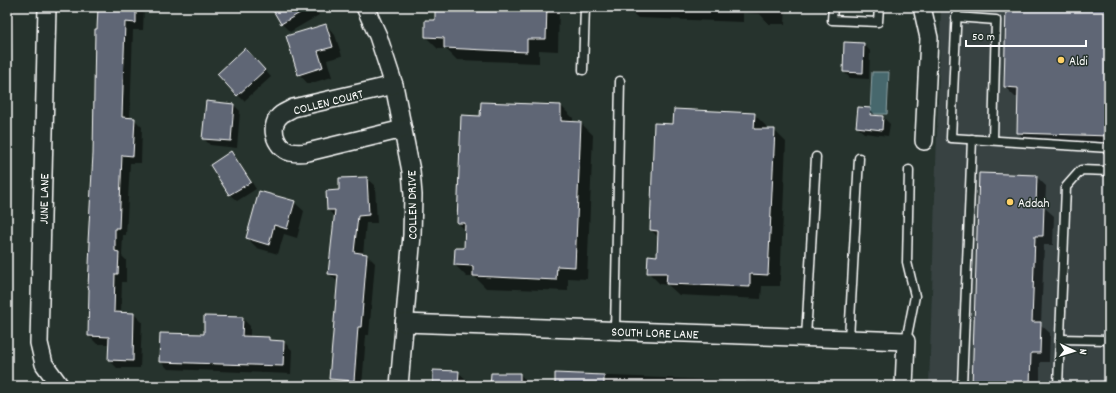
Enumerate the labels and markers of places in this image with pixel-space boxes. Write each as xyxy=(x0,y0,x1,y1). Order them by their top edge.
place label: Aldi xyxy=(1069,53,1088,72)
marker: Aldi xyxy=(1056,55,1066,65)
place label: Addah xyxy=(1018,195,1049,214)
marker: Addah xyxy=(1005,197,1015,207)

